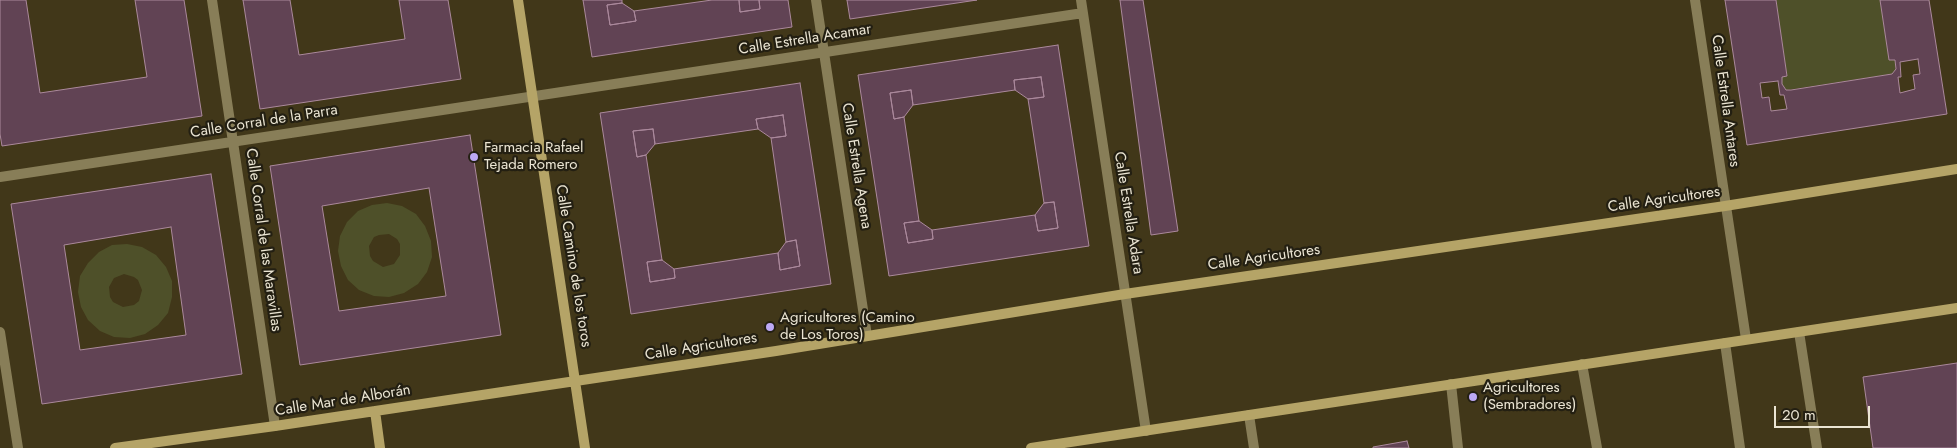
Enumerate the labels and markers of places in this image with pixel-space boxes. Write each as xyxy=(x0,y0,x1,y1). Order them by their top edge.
place label: Farmacia Rafael Tejada Romero xyxy=(484,139,583,174)
marker: Farmacia Rafael Tejada Romero xyxy=(468,151,480,163)
place label: Agricultores (Camino de Los Toros) xyxy=(780,309,915,344)
marker: Agricultores (Camino de Los Toros) xyxy=(764,321,776,333)
place label: Agricultores (Sembradores) xyxy=(1483,379,1576,414)
marker: Agricultores (Sembradores) xyxy=(1467,391,1479,403)

